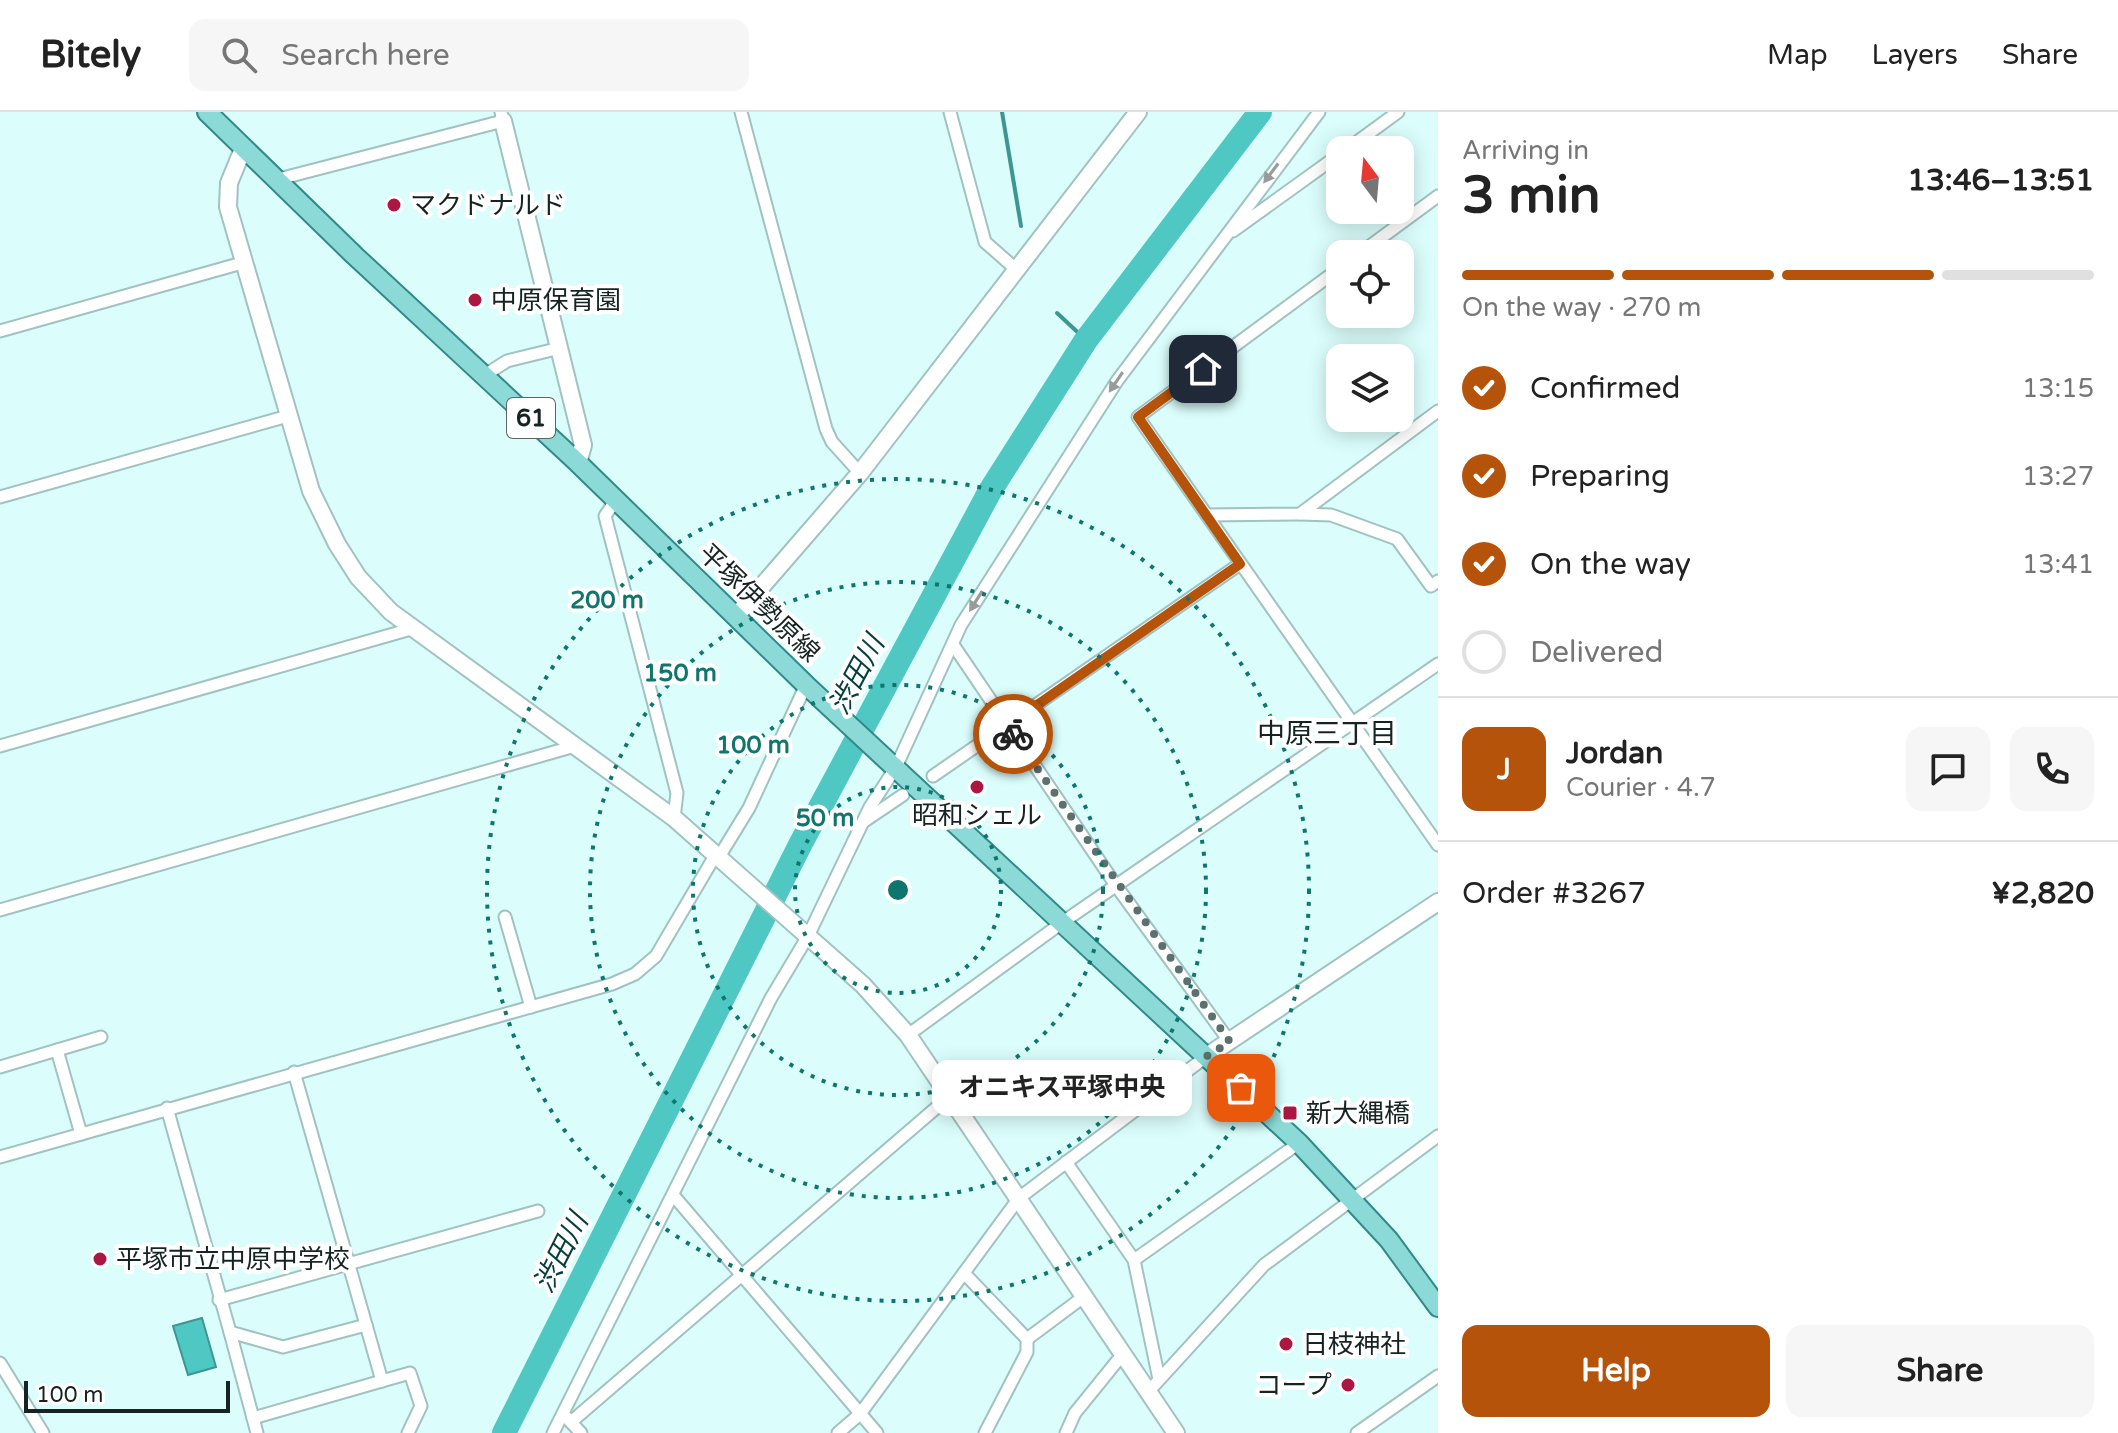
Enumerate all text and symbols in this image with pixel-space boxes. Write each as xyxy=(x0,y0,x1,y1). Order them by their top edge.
search box xyxy=(189,19,749,91)
text: Bitely xyxy=(40,32,141,78)
icon: search xyxy=(217,33,261,77)
text: Search here xyxy=(281,37,450,74)
text: Map xyxy=(1767,38,1828,72)
text: Layers xyxy=(1872,38,1958,72)
text: Share xyxy=(2002,38,2078,72)
text: Arriving in xyxy=(1462,135,1589,166)
north arrow xyxy=(1326,136,1414,224)
map controls xyxy=(1326,136,1414,432)
text: 13:46–13:51 xyxy=(1907,162,2094,199)
one-way arrow xyxy=(1264,163,1280,184)
text: 3 min xyxy=(1462,164,1601,227)
place label: マクドナルド xyxy=(410,190,566,221)
marker: マクドナルド xyxy=(385,196,403,214)
button: locate xyxy=(1326,240,1414,328)
place label: 中原保育園 xyxy=(491,285,621,316)
marker: 中原保育園 xyxy=(466,291,484,309)
text: On the way · 270 m xyxy=(1462,292,1701,323)
pin xyxy=(1169,335,1237,403)
button: layers xyxy=(1326,344,1414,432)
icon: home xyxy=(1181,347,1225,391)
icon: check xyxy=(1462,366,1506,410)
text: Confirmed xyxy=(1530,370,1681,407)
one-way arrow xyxy=(1109,372,1124,393)
text: 13:15 xyxy=(2022,373,2094,404)
road number: 61 xyxy=(507,398,555,438)
icon: check xyxy=(1462,454,1506,498)
text: Preparing xyxy=(1530,458,1670,495)
text: 13:27 xyxy=(2022,461,2094,492)
street label: 平塚伊勢原線 xyxy=(692,538,826,668)
icon: check xyxy=(1462,542,1506,586)
text: On the way xyxy=(1530,546,1691,583)
text: 13:41 xyxy=(2022,549,2094,580)
text: 200 m xyxy=(570,586,644,615)
one-way arrow xyxy=(970,590,984,612)
water label: 渋田川 xyxy=(822,627,893,720)
text: Delivered xyxy=(1530,634,1664,671)
text: 150 m xyxy=(643,659,717,688)
courier xyxy=(973,694,1053,774)
icon: bike xyxy=(991,712,1035,756)
district label: 中原三丁目 xyxy=(1257,717,1397,751)
button: chat xyxy=(1906,727,1990,811)
button: phone xyxy=(2010,727,2094,811)
text: 100 m xyxy=(716,731,790,760)
text: Jordan xyxy=(1566,735,1663,772)
text: J xyxy=(1497,751,1511,788)
text: Courier · 4.7 xyxy=(1566,772,1716,803)
marker: 昭和シェル xyxy=(968,778,986,796)
place label: 昭和シェル xyxy=(912,800,1042,831)
text: 50 m xyxy=(796,804,854,833)
text: Order #3267 xyxy=(1462,875,1646,912)
text: ¥2,820 xyxy=(1991,875,2094,912)
centre of rings xyxy=(884,876,912,904)
pin xyxy=(1207,1054,1275,1122)
callout: オニキス平塚中央 xyxy=(933,1060,1193,1116)
icon: bag xyxy=(1219,1066,1263,1110)
text: オニキス平塚中央 xyxy=(958,1072,1166,1103)
place label: 新大縄橋 xyxy=(1306,1098,1410,1129)
marker: 新大縄橋 xyxy=(1281,1104,1299,1122)
water label: 渋田川 xyxy=(527,1205,597,1298)
place label: 平塚市立中原中学校 xyxy=(116,1244,350,1275)
marker: 平塚市立中原中学校 xyxy=(91,1250,109,1268)
button: Help xyxy=(1462,1325,1770,1417)
button: Share xyxy=(1786,1325,2094,1417)
place label: 日枝神社 xyxy=(1302,1329,1406,1360)
marker: 日枝神社 xyxy=(1277,1335,1295,1353)
place label: コープ xyxy=(1256,1370,1332,1401)
marker: コープ xyxy=(1339,1376,1357,1394)
scale bar xyxy=(24,1377,230,1413)
text: 100 m xyxy=(36,1382,103,1408)

